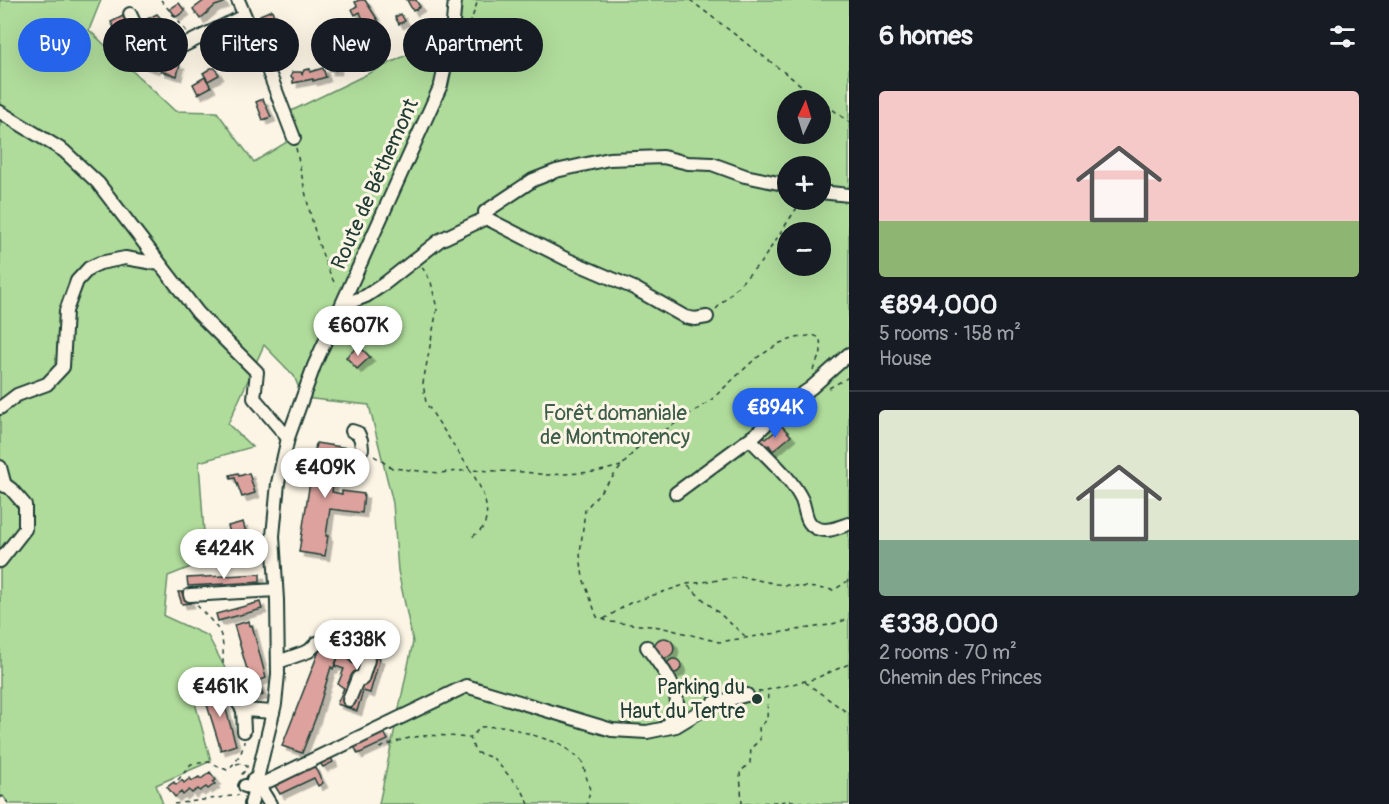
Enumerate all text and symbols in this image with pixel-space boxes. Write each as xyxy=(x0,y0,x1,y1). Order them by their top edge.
chip: Buy xyxy=(18,18,91,72)
chip: Rent xyxy=(103,18,188,72)
chip: Filters xyxy=(200,18,299,72)
chip: New xyxy=(311,18,391,72)
chip: Apartment xyxy=(403,18,543,72)
text: 6 homes xyxy=(879,20,973,52)
icon: filters xyxy=(1326,20,1359,53)
north arrow xyxy=(777,90,831,144)
map controls xyxy=(777,90,831,276)
street label: Route de Béthemont xyxy=(325,94,425,274)
icon: home xyxy=(1065,130,1173,238)
button: + xyxy=(777,156,831,210)
button: − xyxy=(777,222,831,276)
text: €894,000 xyxy=(879,289,998,321)
pin: €607K xyxy=(316,306,400,357)
text: €607K xyxy=(327,313,389,338)
text: 5 rooms · 158 m² xyxy=(879,321,1021,346)
text: House xyxy=(879,346,931,371)
pin: €894K xyxy=(733,388,817,439)
text: €894K xyxy=(746,395,804,420)
park label: Forêt domaniale de Montmorency xyxy=(540,400,690,451)
pin: €409K xyxy=(283,448,367,499)
icon: home xyxy=(1065,449,1173,557)
text: €409K xyxy=(295,455,355,480)
pin: €424K xyxy=(182,529,266,580)
text: €424K xyxy=(194,536,254,561)
text: €338,000 xyxy=(879,608,998,640)
pin: €338K xyxy=(315,620,399,671)
text: €338K xyxy=(328,627,386,652)
text: 2 rooms · 70 m² xyxy=(879,640,1017,665)
text: Chemin des Princes xyxy=(879,665,1042,690)
pin: €461K xyxy=(178,667,262,718)
text: €461K xyxy=(192,674,248,699)
place label: Parking du Haut du Tertre xyxy=(619,674,746,725)
marker: Parking du Haut du Tertre xyxy=(750,692,764,706)

